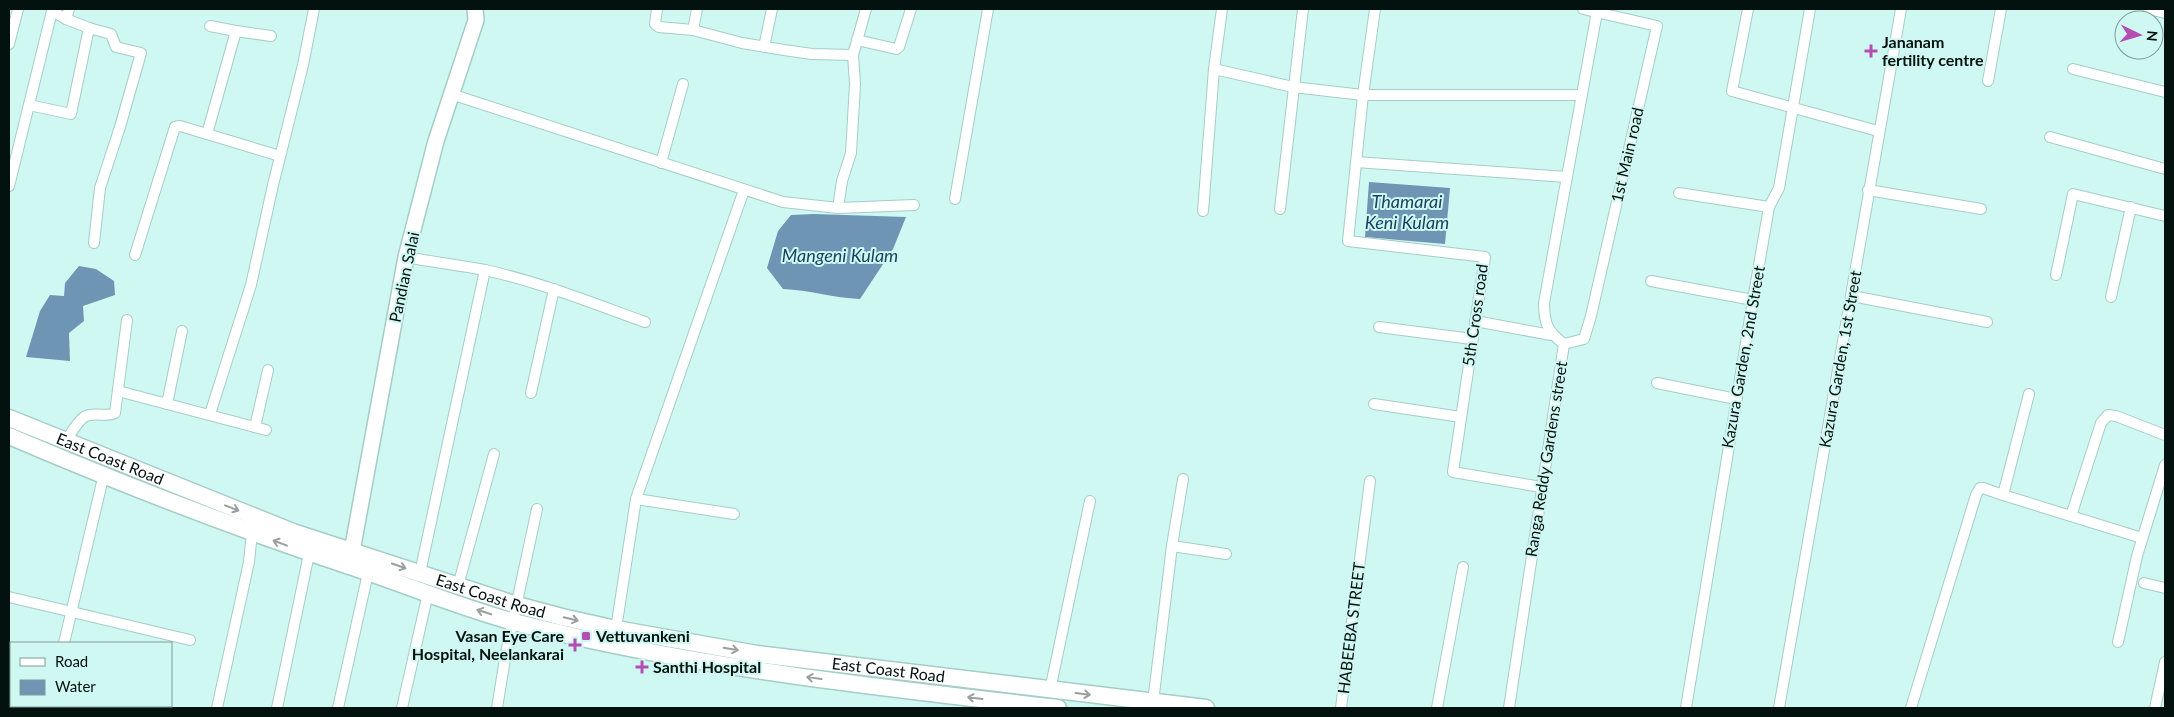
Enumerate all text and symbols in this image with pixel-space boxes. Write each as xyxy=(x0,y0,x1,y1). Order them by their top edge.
north arrow xyxy=(2114,10,2164,60)
text: N xyxy=(2144,30,2161,42)
place label: Jananam fertility centre xyxy=(1882,32,1984,69)
marker: Jananam fertility centre xyxy=(1864,44,1878,58)
street label: 1st Main road xyxy=(1606,106,1647,204)
water label: Thamarai Keni Kulam xyxy=(1365,190,1449,233)
street label: Pandian Salai xyxy=(385,230,422,324)
water label: Mangeni Kulam xyxy=(782,244,898,266)
street label: 5th Cross road xyxy=(1458,263,1491,367)
street label: Kazura Garden, 2nd Street xyxy=(1717,264,1768,450)
street label: Kazura Garden, 1st Street xyxy=(1815,269,1865,449)
street label: Ranga Reddy Gardens street xyxy=(1521,359,1570,558)
street label: East Coast Road xyxy=(54,428,167,488)
one-way arrow xyxy=(224,504,239,513)
one-way arrow xyxy=(273,538,288,547)
street label: HABEEBA STREET xyxy=(1333,560,1368,695)
one-way arrow xyxy=(391,562,406,571)
street label: East Coast Road xyxy=(434,569,548,621)
one-way arrow xyxy=(476,607,492,616)
one-way arrow xyxy=(563,615,579,624)
place label: Vasan Eye Care Hospital, Neelankarai xyxy=(412,626,564,663)
place label: Vettuvankeni xyxy=(595,626,690,645)
marker: Vettuvankeni xyxy=(580,630,592,642)
marker: Vasan Eye Care Hospital, Neelankarai xyxy=(568,638,582,652)
legend xyxy=(10,642,172,707)
one-way arrow xyxy=(722,645,738,655)
text: Road xyxy=(55,652,88,670)
street label: East Coast Road xyxy=(831,653,946,686)
place label: Santhi Hospital xyxy=(653,657,761,676)
marker: Santhi Hospital xyxy=(635,660,649,674)
one-way arrow xyxy=(806,673,822,683)
text: Water xyxy=(55,677,96,695)
one-way arrow xyxy=(1074,689,1090,699)
one-way arrow xyxy=(968,693,984,703)

